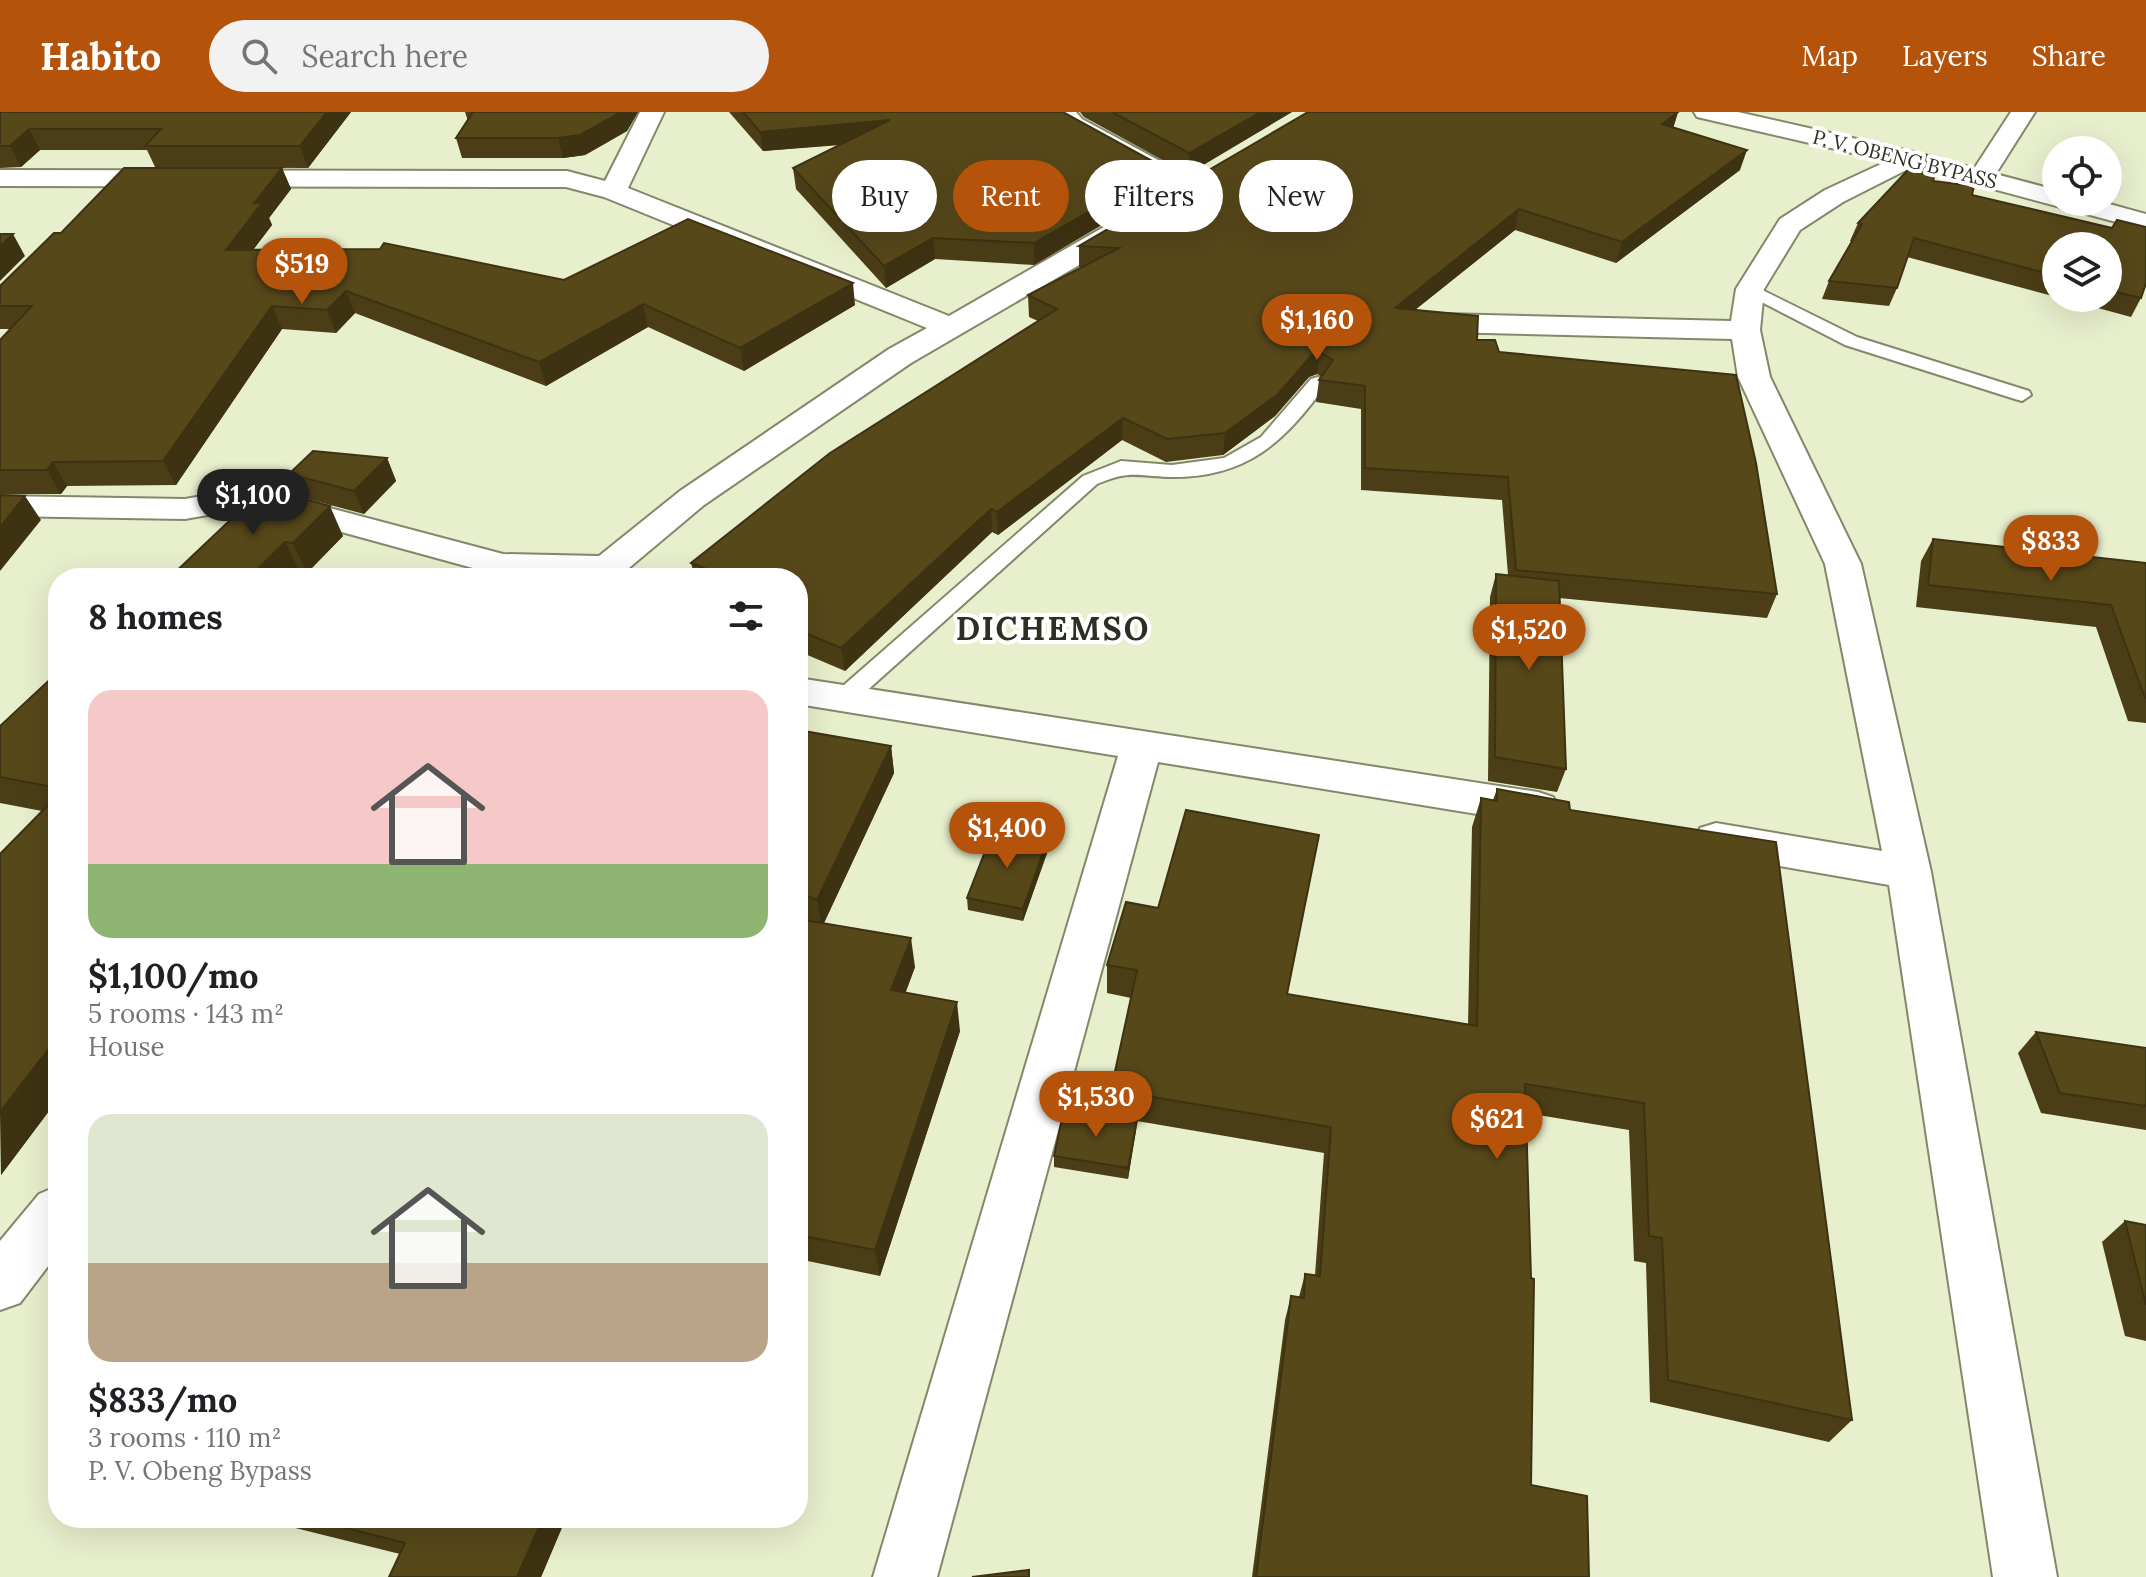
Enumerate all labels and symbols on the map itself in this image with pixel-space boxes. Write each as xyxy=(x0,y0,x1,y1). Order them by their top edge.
street label: P. V. OBENG BYPASS xyxy=(1810,124,2000,194)
pin: $519 xyxy=(255,238,349,306)
pin: $1,160 xyxy=(1252,294,1382,362)
pin: $1,100 xyxy=(188,469,318,537)
pin: $833 xyxy=(2004,515,2098,583)
pin: $1,520 xyxy=(1464,604,1594,672)
district label: DICHEMSO xyxy=(956,608,1150,649)
pin: $1,400 xyxy=(942,802,1072,870)
pin: $1,530 xyxy=(1031,1071,1161,1139)
pin: $621 xyxy=(1450,1093,1544,1161)

